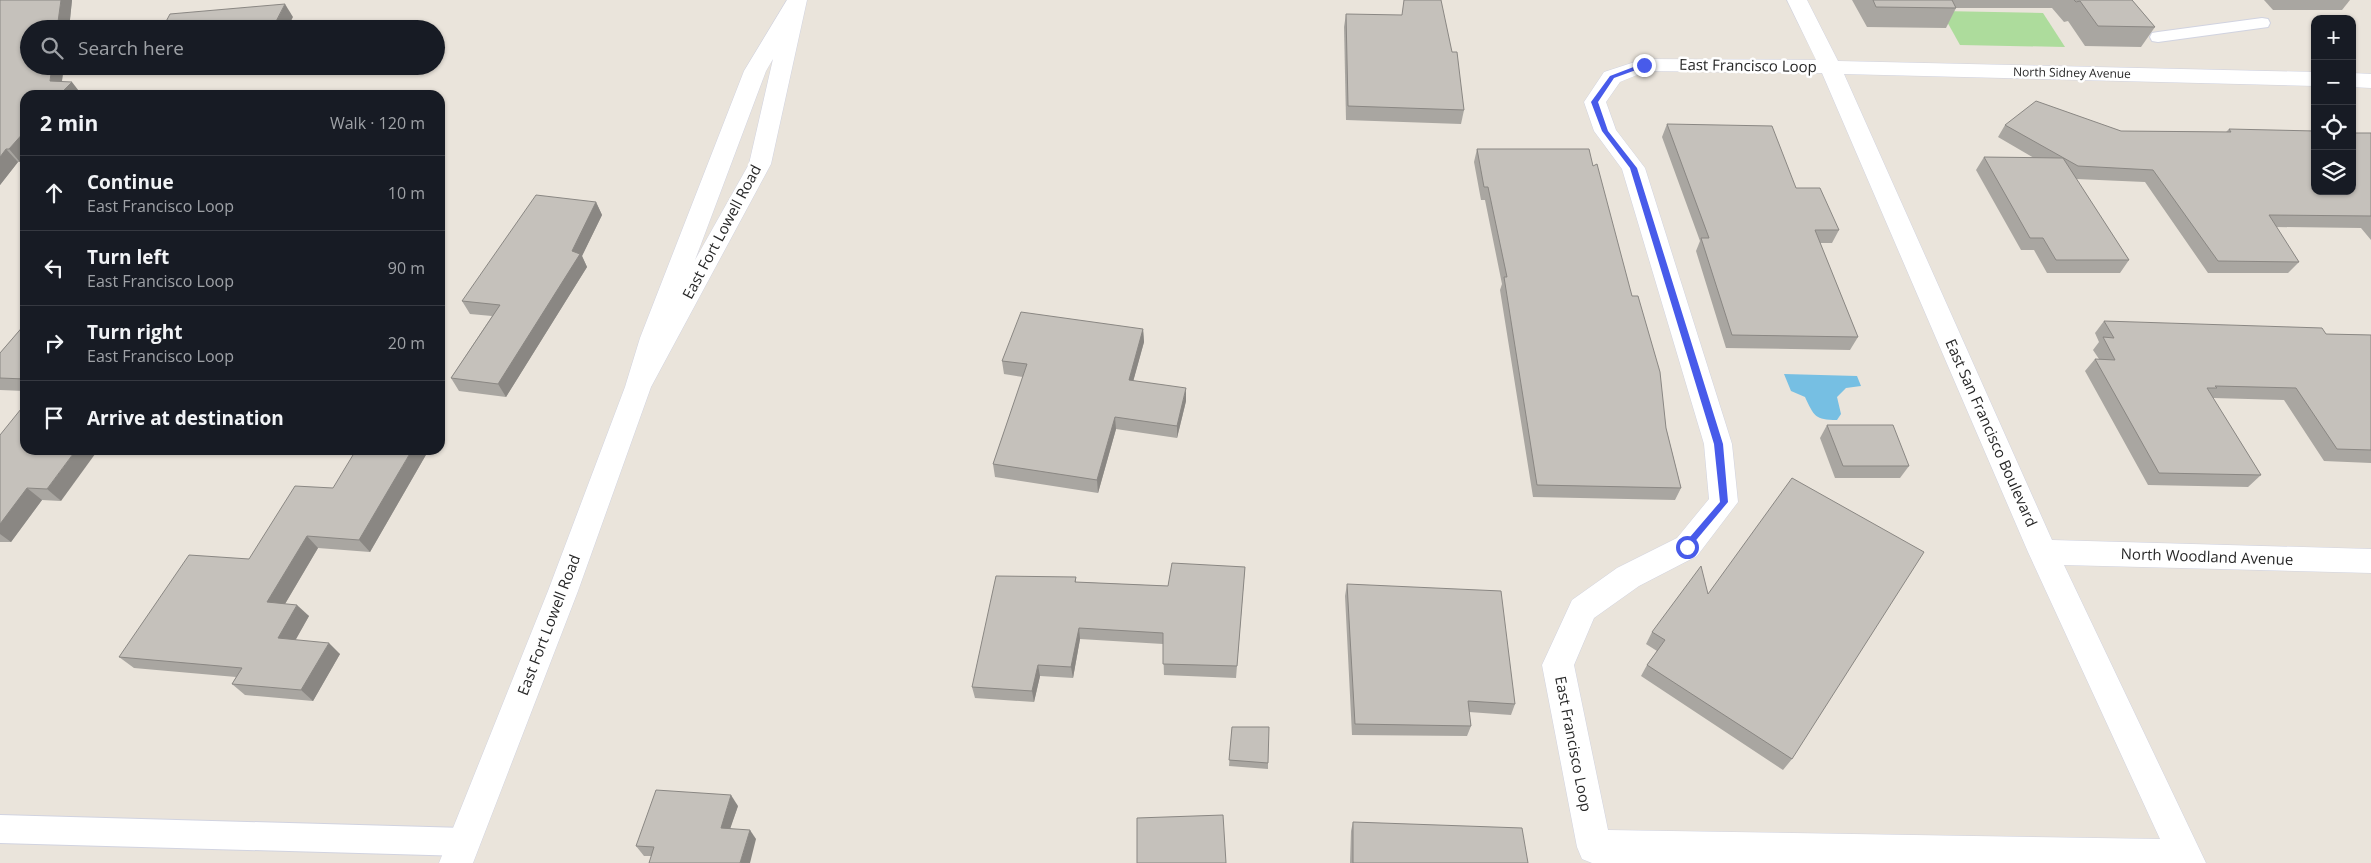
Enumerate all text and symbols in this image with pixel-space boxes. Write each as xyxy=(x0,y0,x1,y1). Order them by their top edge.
map controls xyxy=(2311,15,2356,195)
button: + xyxy=(2311,15,2356,60)
search box xyxy=(20,20,445,75)
icon: search xyxy=(38,34,66,62)
text: Search here xyxy=(78,35,184,61)
route end xyxy=(1633,54,1656,77)
street label: East Francisco Loop xyxy=(1679,54,1817,76)
button: − xyxy=(2311,60,2356,105)
street label: North Sidney Avenue xyxy=(2013,63,2131,82)
button: locate xyxy=(2311,105,2356,150)
text: 2 min xyxy=(40,109,98,137)
text: Walk · 120 m xyxy=(330,112,425,134)
button: layers xyxy=(2311,150,2356,195)
street label: East Fort Lowell Road xyxy=(677,161,765,302)
text: Continue xyxy=(87,169,174,195)
icon: ahead xyxy=(40,179,68,207)
text: 10 m xyxy=(388,182,425,204)
text: East Francisco Loop xyxy=(87,195,234,217)
text: Turn left xyxy=(87,244,169,270)
icon: left xyxy=(40,254,68,282)
text: 90 m xyxy=(388,257,425,279)
text: East Francisco Loop xyxy=(87,270,234,292)
text: Turn right xyxy=(87,319,182,345)
icon: right xyxy=(40,329,68,357)
text: 20 m xyxy=(388,332,425,354)
street label: East San Francisco Boulevard xyxy=(1941,336,2042,530)
text: East Francisco Loop xyxy=(87,345,234,367)
icon: arrive xyxy=(40,404,68,432)
text: Arrive at destination xyxy=(87,405,284,431)
route start xyxy=(1676,536,1699,559)
street label: North Woodland Avenue xyxy=(2120,543,2294,569)
street label: East Fort Lowell Road xyxy=(512,551,584,698)
street label: East Francisco Loop xyxy=(1551,674,1597,813)

